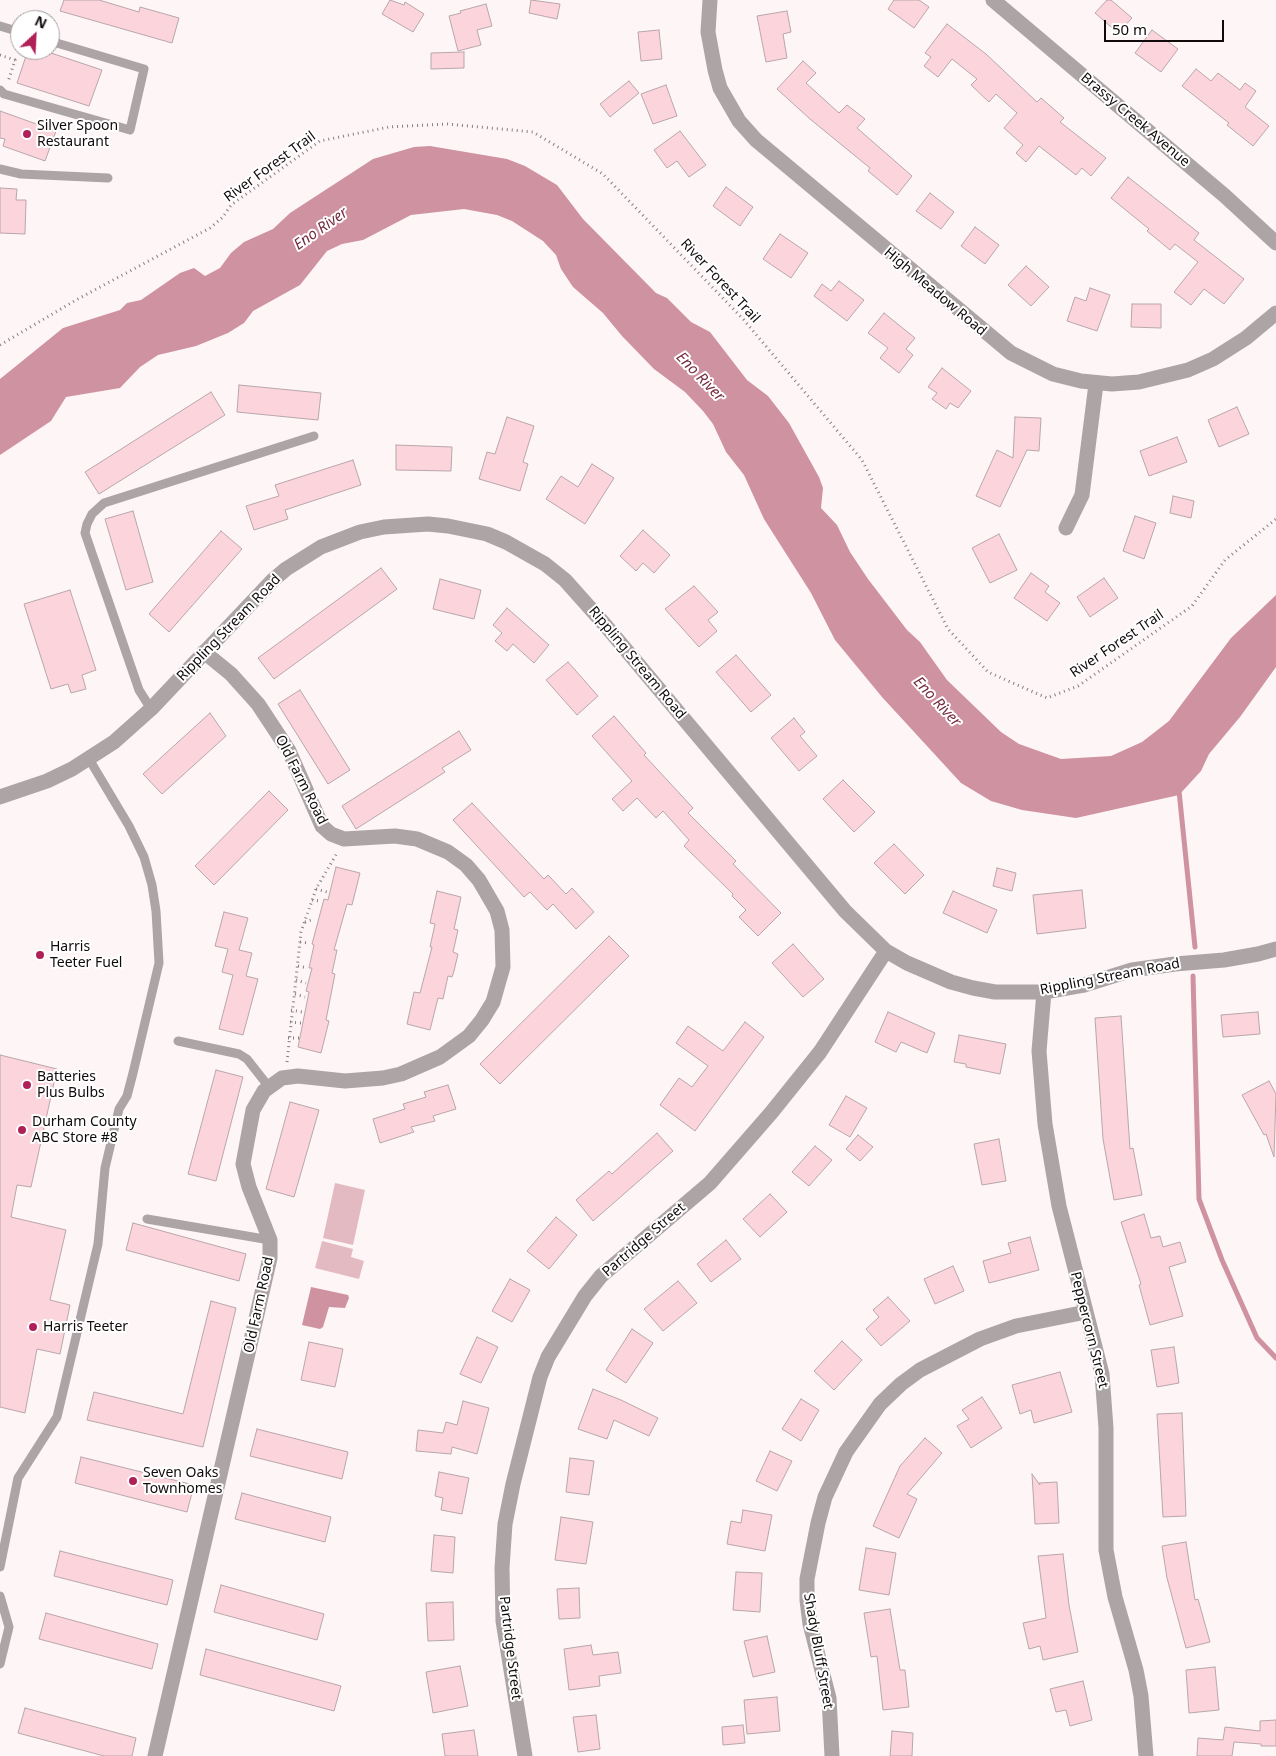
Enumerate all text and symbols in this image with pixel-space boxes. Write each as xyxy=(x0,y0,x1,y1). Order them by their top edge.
north arrow xyxy=(10,10,60,60)
scale bar xyxy=(1106,10,1226,42)
text: N xyxy=(32,11,50,33)
text: 50 m xyxy=(1112,19,1147,39)
street label: Brassy Creek Avenue xyxy=(1077,70,1193,170)
place label: Silver Spoon Restaurant xyxy=(37,118,118,150)
marker: Silver Spoon Restaurant xyxy=(21,128,33,140)
street label: River Forest Trail xyxy=(221,128,319,206)
water label: Eno River xyxy=(291,204,351,254)
street label: River Forest Trail xyxy=(677,235,763,327)
street label: High Meadow Road xyxy=(880,244,990,340)
water label: Eno River xyxy=(672,349,728,405)
street label: Rippling Stream Road xyxy=(174,571,284,685)
street label: Rippling Stream Road xyxy=(585,603,689,723)
street label: River Forest Trail xyxy=(1067,607,1167,681)
water label: Eno River xyxy=(909,673,965,731)
street label: Old Farm Road xyxy=(271,732,331,828)
place label: Harris Teeter Fuel xyxy=(50,939,122,972)
marker: Harris Teeter Fuel xyxy=(34,949,46,961)
street label: Rippling Stream Road xyxy=(1039,955,1181,999)
place label: Batteries Plus Bulbs xyxy=(37,1069,105,1102)
marker: Batteries Plus Bulbs xyxy=(21,1079,33,1091)
place label: Durham County ABC Store #8 xyxy=(32,1114,137,1146)
marker: Durham County ABC Store #8 xyxy=(16,1124,28,1136)
street label: Partridge Street xyxy=(599,1199,689,1281)
street label: Old Farm Road xyxy=(241,1255,277,1355)
street label: Peppercorn Street xyxy=(1066,1270,1112,1390)
place label: Harris Teeter xyxy=(43,1319,128,1335)
marker: Harris Teeter xyxy=(27,1321,39,1333)
place label: Seven Oaks Townhomes xyxy=(143,1465,222,1498)
marker: Seven Oaks Townhomes xyxy=(127,1475,139,1487)
street label: Shady Bluff Street xyxy=(800,1592,836,1710)
street label: Partridge Street xyxy=(495,1595,525,1701)

